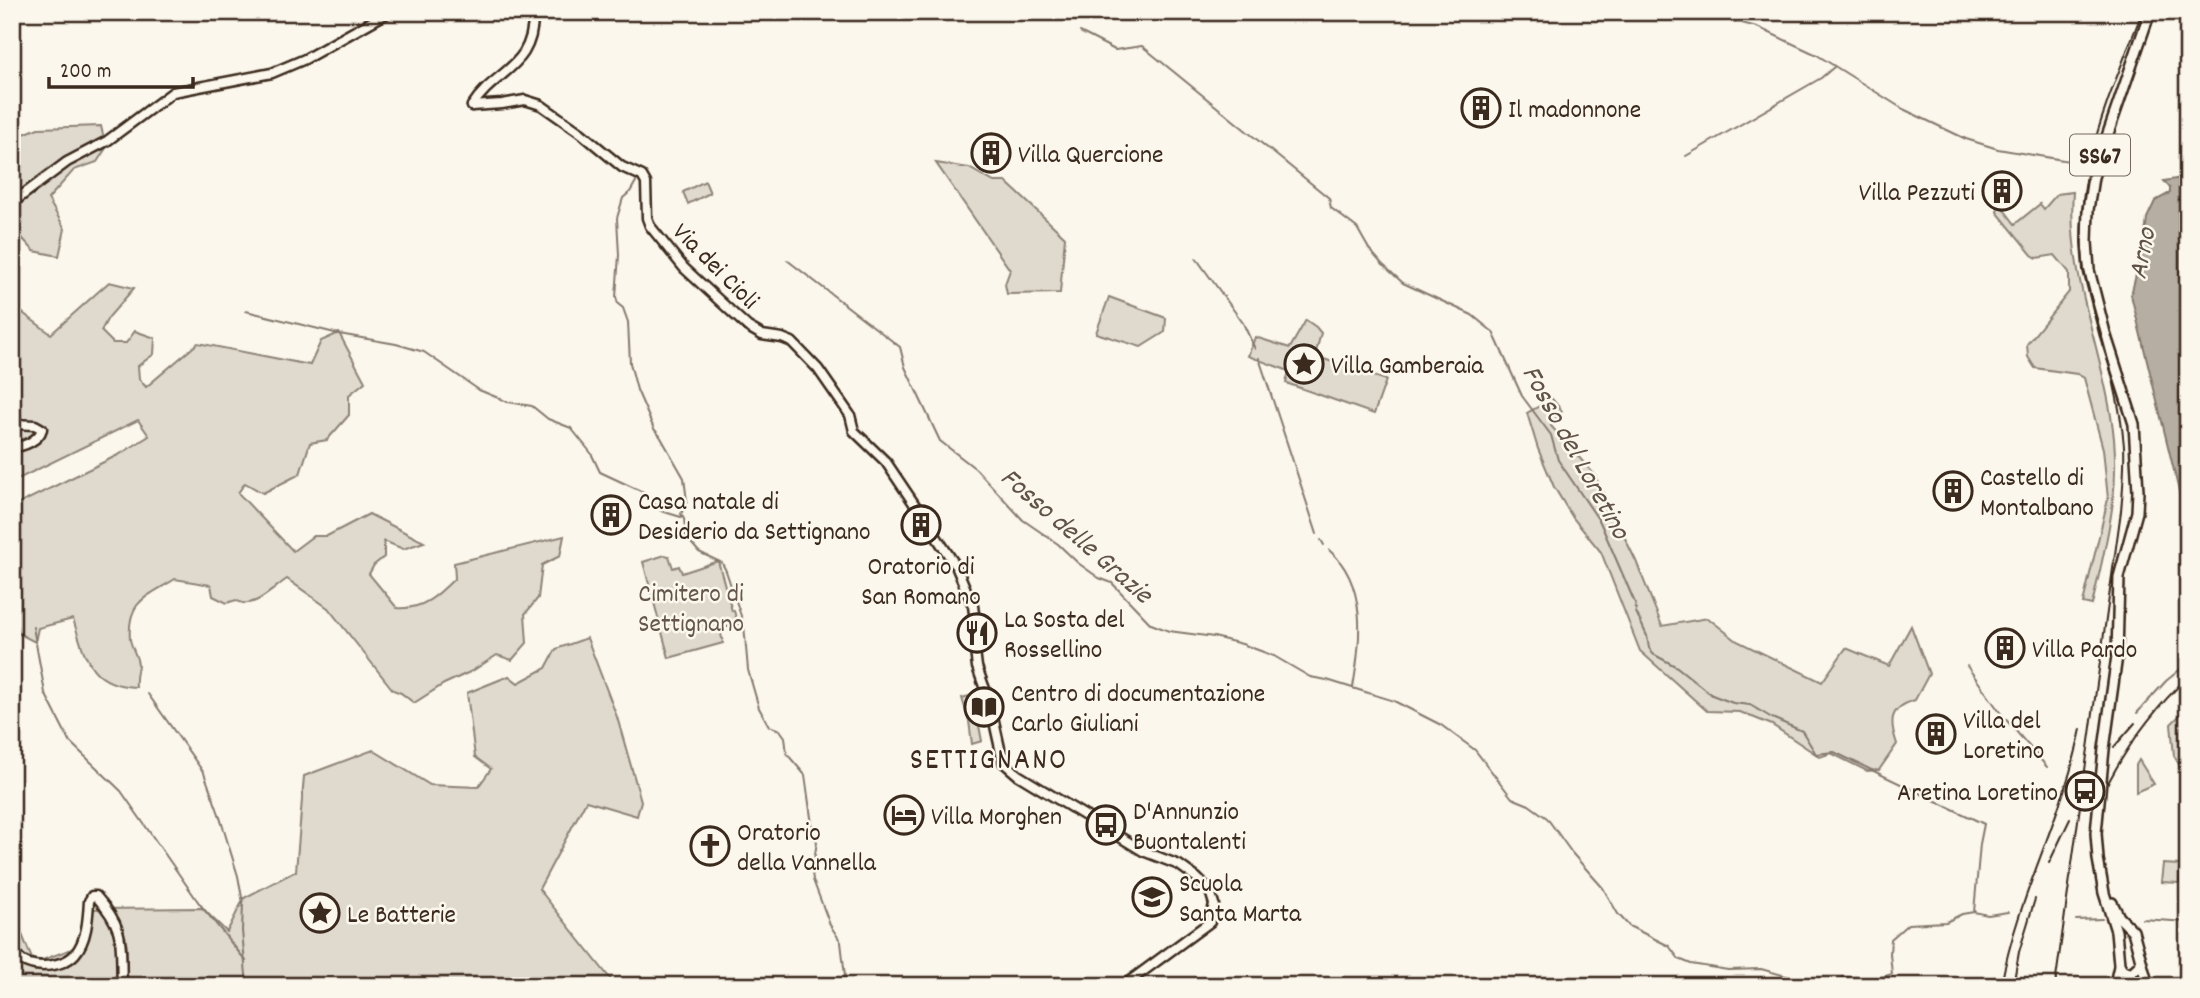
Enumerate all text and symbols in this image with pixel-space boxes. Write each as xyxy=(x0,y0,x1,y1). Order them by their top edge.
scale bar xyxy=(49,46,192,90)
text: 200 m xyxy=(60,58,111,88)
building icon: Il madonnone xyxy=(1460,87,1502,129)
place label: Il madonnone xyxy=(1508,93,1641,130)
building icon: Villa Quercione xyxy=(970,132,1012,174)
road number: SS67 xyxy=(2070,134,2130,176)
place label: Villa Quercione xyxy=(1018,138,1163,175)
building icon: Villa Pezzuti xyxy=(1981,170,2023,212)
place label: Villa Pezzuti xyxy=(1859,176,1975,213)
street label: Via dei Cioli xyxy=(663,216,767,320)
water label: Arno xyxy=(2120,224,2170,283)
place icon: Villa Gamberaia xyxy=(1283,343,1325,385)
place label: Villa Gamberaia xyxy=(1331,349,1484,386)
water label: Fosso del Loretino xyxy=(1509,359,1639,549)
water label: Fosso delle Grazie xyxy=(990,460,1161,617)
place label: Castello di Montalbano xyxy=(1980,461,2094,528)
building icon: Castello di Montalbano xyxy=(1932,470,1974,512)
place label: Casa natale di Desiderio da Settignano xyxy=(638,485,871,552)
building icon: Casa natale di Desiderio da Settignano xyxy=(590,494,632,536)
building icon: Oratorio di San Romano xyxy=(900,504,942,546)
place label: Oratorio di San Romano xyxy=(861,550,981,617)
park label: Cimitero di Settignano xyxy=(638,577,744,644)
place label: La Sosta del Rossellino xyxy=(1004,603,1124,670)
restaurant icon: La Sosta del Rossellino xyxy=(956,612,998,654)
building icon: Villa Pardo xyxy=(1984,627,2026,669)
place label: Villa Pardo xyxy=(2032,633,2137,670)
place label: Centro di documentazione Carlo Giuliani xyxy=(1011,677,1265,744)
library icon: Centro di documentazione Carlo Giuliani xyxy=(963,686,1005,728)
place label: Villa del Loretino xyxy=(1963,704,2044,771)
building icon: Villa del Loretino xyxy=(1915,713,1957,755)
district label: SETTIGNANO xyxy=(910,741,1068,784)
bus stop icon: Aretina Loretino xyxy=(2064,770,2106,812)
place label: Aretina Loretino xyxy=(1897,776,2058,813)
hotel icon: Villa Morghen xyxy=(883,794,925,836)
place label: D'Annunzio Buontalenti xyxy=(1133,795,1246,862)
place label: Villa Morghen xyxy=(931,800,1062,837)
bus stop icon: D'Annunzio Buontalenti xyxy=(1085,804,1127,846)
place label: Oratorio della Vannella xyxy=(737,816,877,883)
church icon: Oratorio della Vannella xyxy=(689,825,731,867)
place label: Scuola Santa Marta xyxy=(1179,867,1302,934)
school or university icon: Scuola Santa Marta xyxy=(1131,876,1173,918)
place icon: Le Batterie xyxy=(299,892,341,934)
place label: Le Batterie xyxy=(347,898,456,935)

